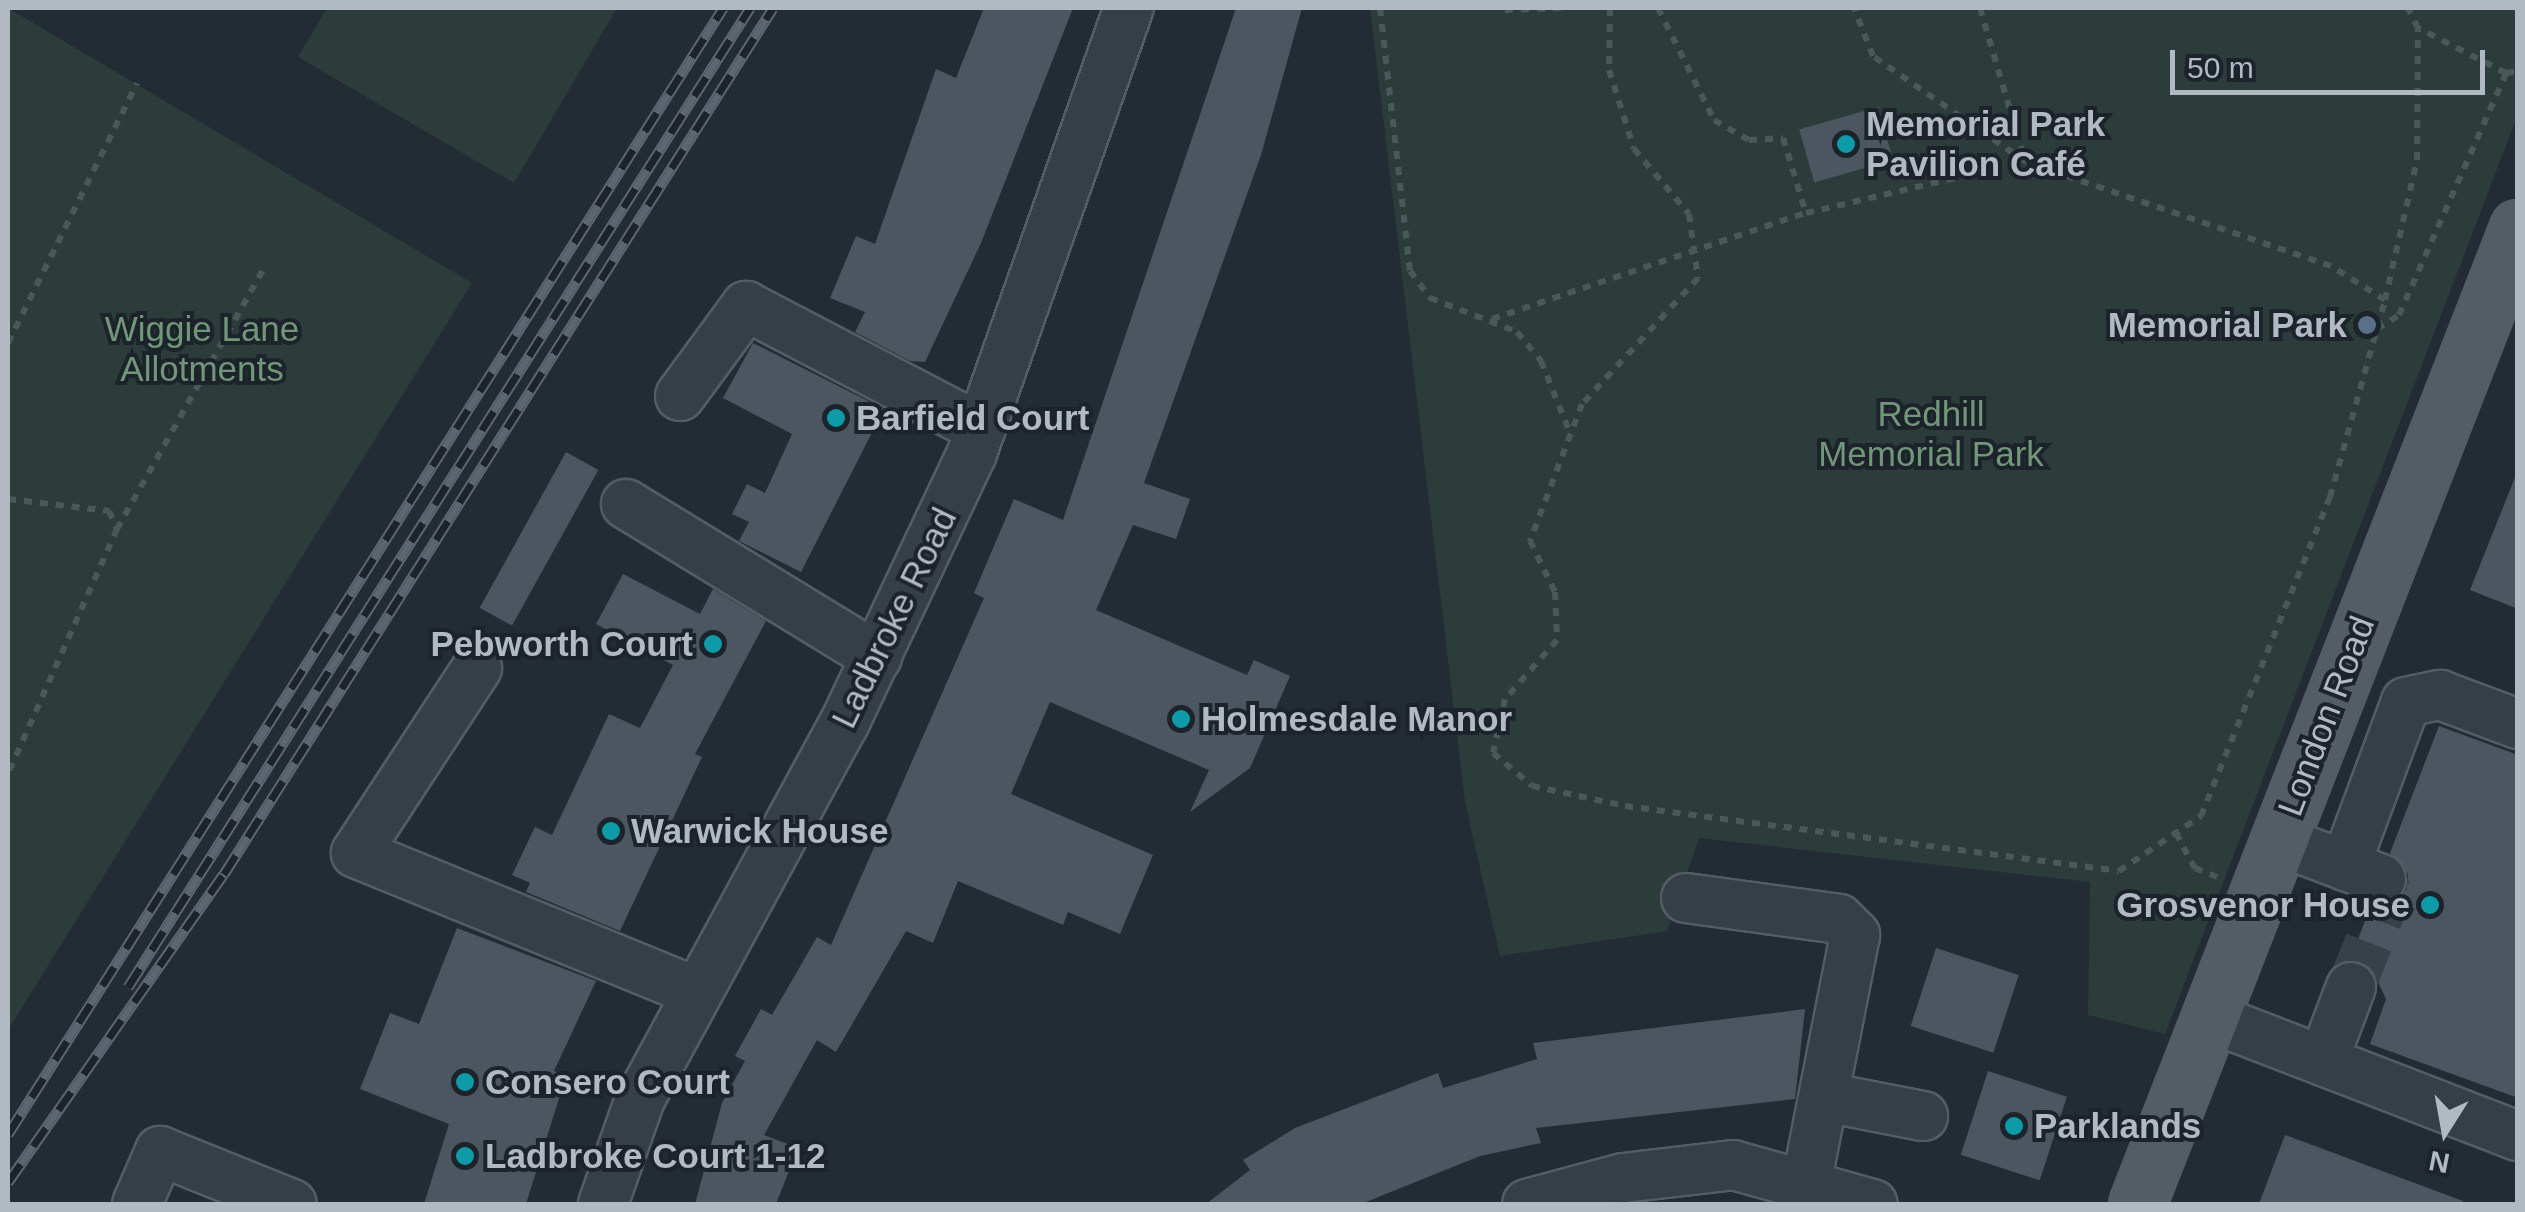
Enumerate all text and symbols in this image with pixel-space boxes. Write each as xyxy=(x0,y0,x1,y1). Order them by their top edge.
scale bar xyxy=(2175,30,2490,92)
text: 50 m xyxy=(2187,51,2254,84)
place label: Memorial Park Pavilion Café xyxy=(1866,103,2105,185)
marker: Memorial Park Pavilion Café xyxy=(1835,133,1857,155)
place label: Memorial Park xyxy=(2108,304,2347,346)
park label: Wiggie Lane Allotments xyxy=(105,308,299,390)
marker: Memorial Park xyxy=(2356,314,2378,336)
park label: Redhill Memorial Park xyxy=(1818,393,2044,475)
place label: Barfield Court xyxy=(856,397,1089,439)
marker: Barfield Court xyxy=(825,407,847,429)
street label: Ladbroke Road xyxy=(823,501,965,735)
street label: London Road xyxy=(2269,610,2383,822)
place label: Pebworth Court xyxy=(431,623,693,665)
marker: Pebworth Court xyxy=(702,633,724,655)
place label: Holmesdale Manor xyxy=(1201,698,1512,740)
marker: Holmesdale Manor xyxy=(1170,708,1192,730)
place label: Warwick House xyxy=(631,810,888,852)
marker: Warwick House xyxy=(600,820,622,842)
place label: Grosvenor House xyxy=(2116,884,2410,926)
marker: Grosvenor House xyxy=(2419,894,2441,916)
place label: Consero Court xyxy=(485,1061,730,1103)
marker: Consero Court xyxy=(454,1071,476,1093)
north arrow xyxy=(2395,1082,2495,1182)
place label: Parklands xyxy=(2034,1105,2201,1147)
marker: Parklands xyxy=(2003,1115,2025,1137)
place label: Ladbroke Court 1-12 xyxy=(485,1135,825,1177)
marker: Ladbroke Court 1-12 xyxy=(454,1145,476,1167)
text: N xyxy=(2426,1145,2452,1179)

